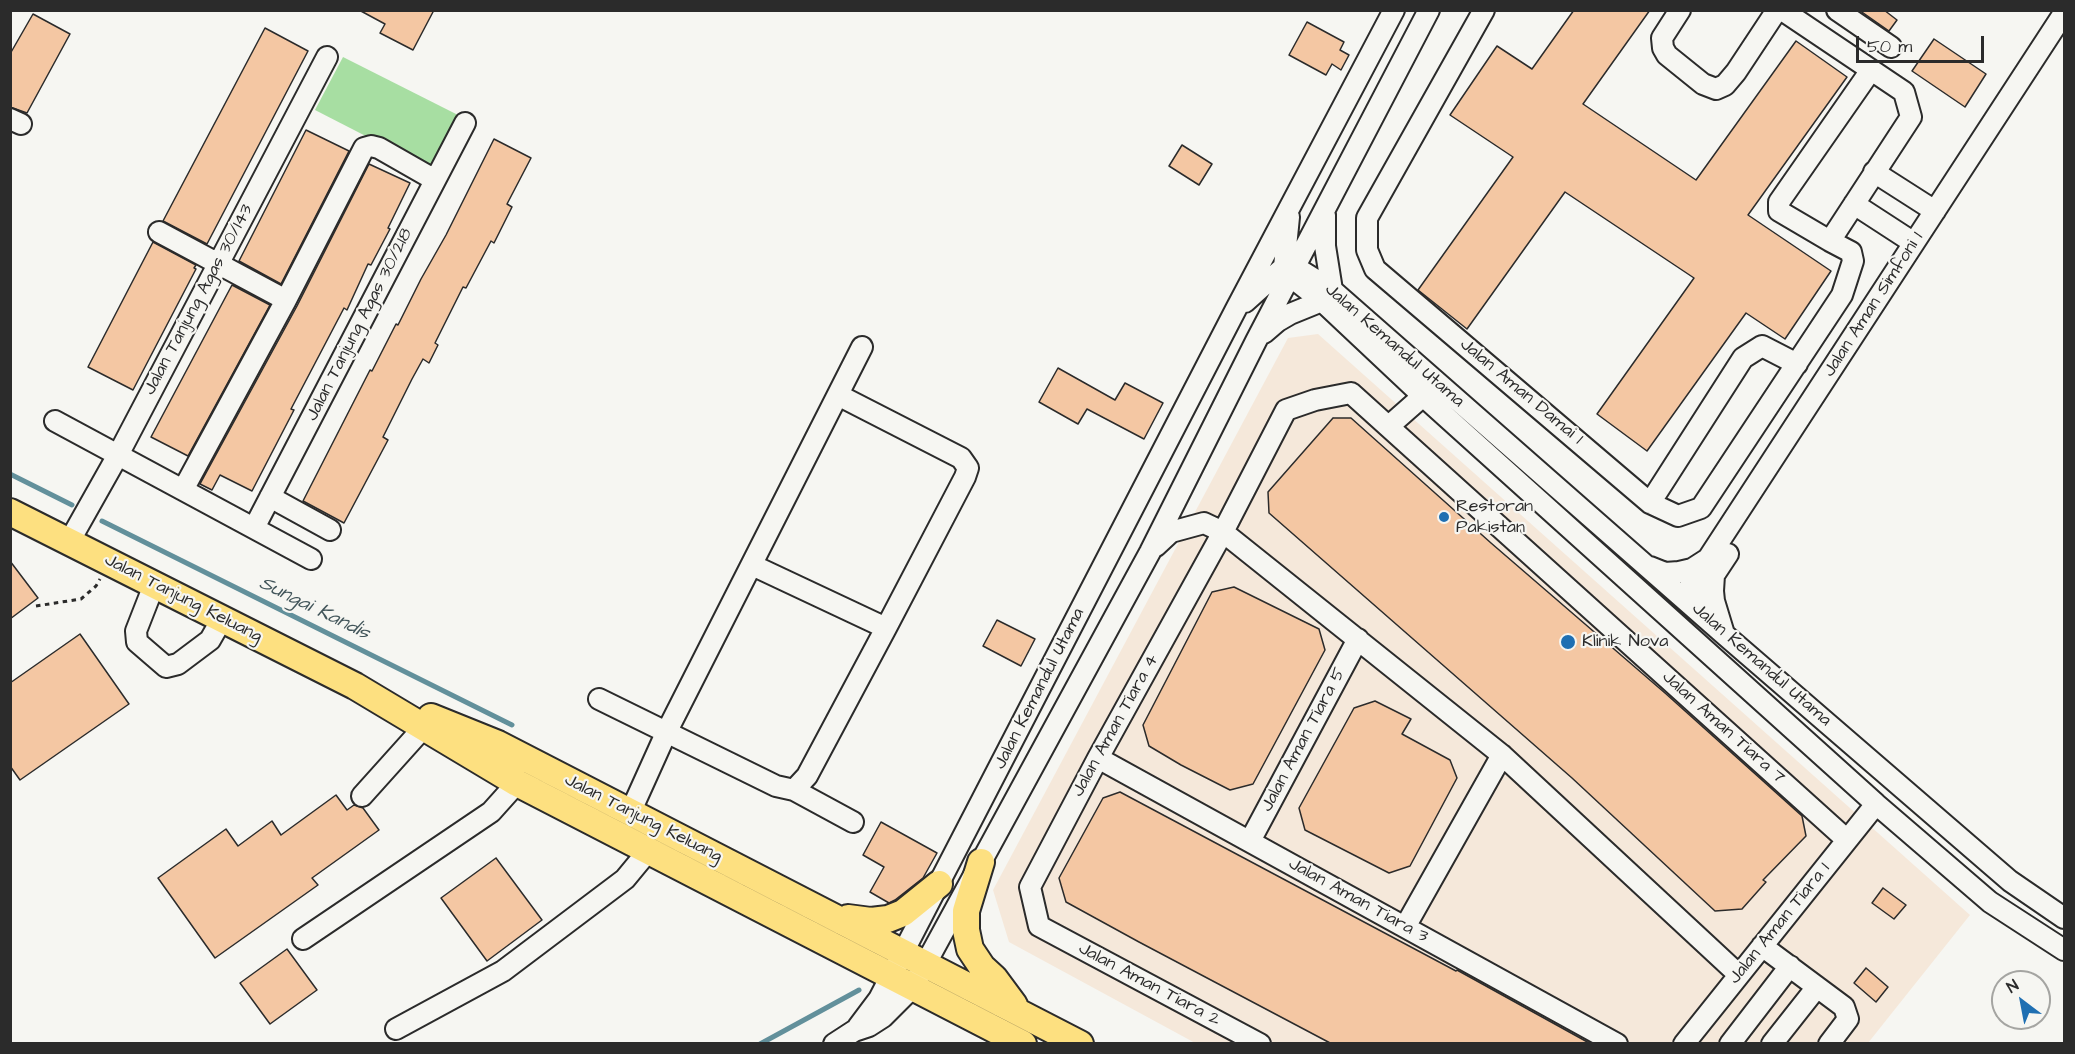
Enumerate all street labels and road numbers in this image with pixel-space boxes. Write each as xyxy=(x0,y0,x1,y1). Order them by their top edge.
street label: Jalan Tanjung Agas 30/143 xyxy=(140,201,258,399)
street label: Jalan Tanjung Agas 30/218 xyxy=(302,225,418,425)
street label: Jalan Aman Simfoni 1 xyxy=(1819,229,1929,381)
street label: Jalan Kemandul Utama xyxy=(1320,280,1468,412)
street label: Jalan Aman Damai 1 xyxy=(1455,334,1587,450)
street label: Jalan Tanjung Keluang xyxy=(101,550,265,648)
street label: Jalan Kemandul Utama xyxy=(1687,599,1835,731)
street label: Jalan Kemandul Utama xyxy=(990,605,1090,773)
street label: Jalan Aman Tiara 4 xyxy=(1068,651,1164,801)
street label: Jalan Aman Tiara 5 xyxy=(1257,664,1351,816)
street label: Jalan Aman Tiara 7 xyxy=(1657,667,1789,789)
street label: Jalan Tanjung Keluang xyxy=(561,770,725,868)
street label: Jalan Aman Tiara 3 xyxy=(1284,854,1432,948)
street label: Jalan Aman Tiara 1 xyxy=(1725,859,1835,989)
street label: Jalan Aman Tiara 2 xyxy=(1074,938,1224,1032)

